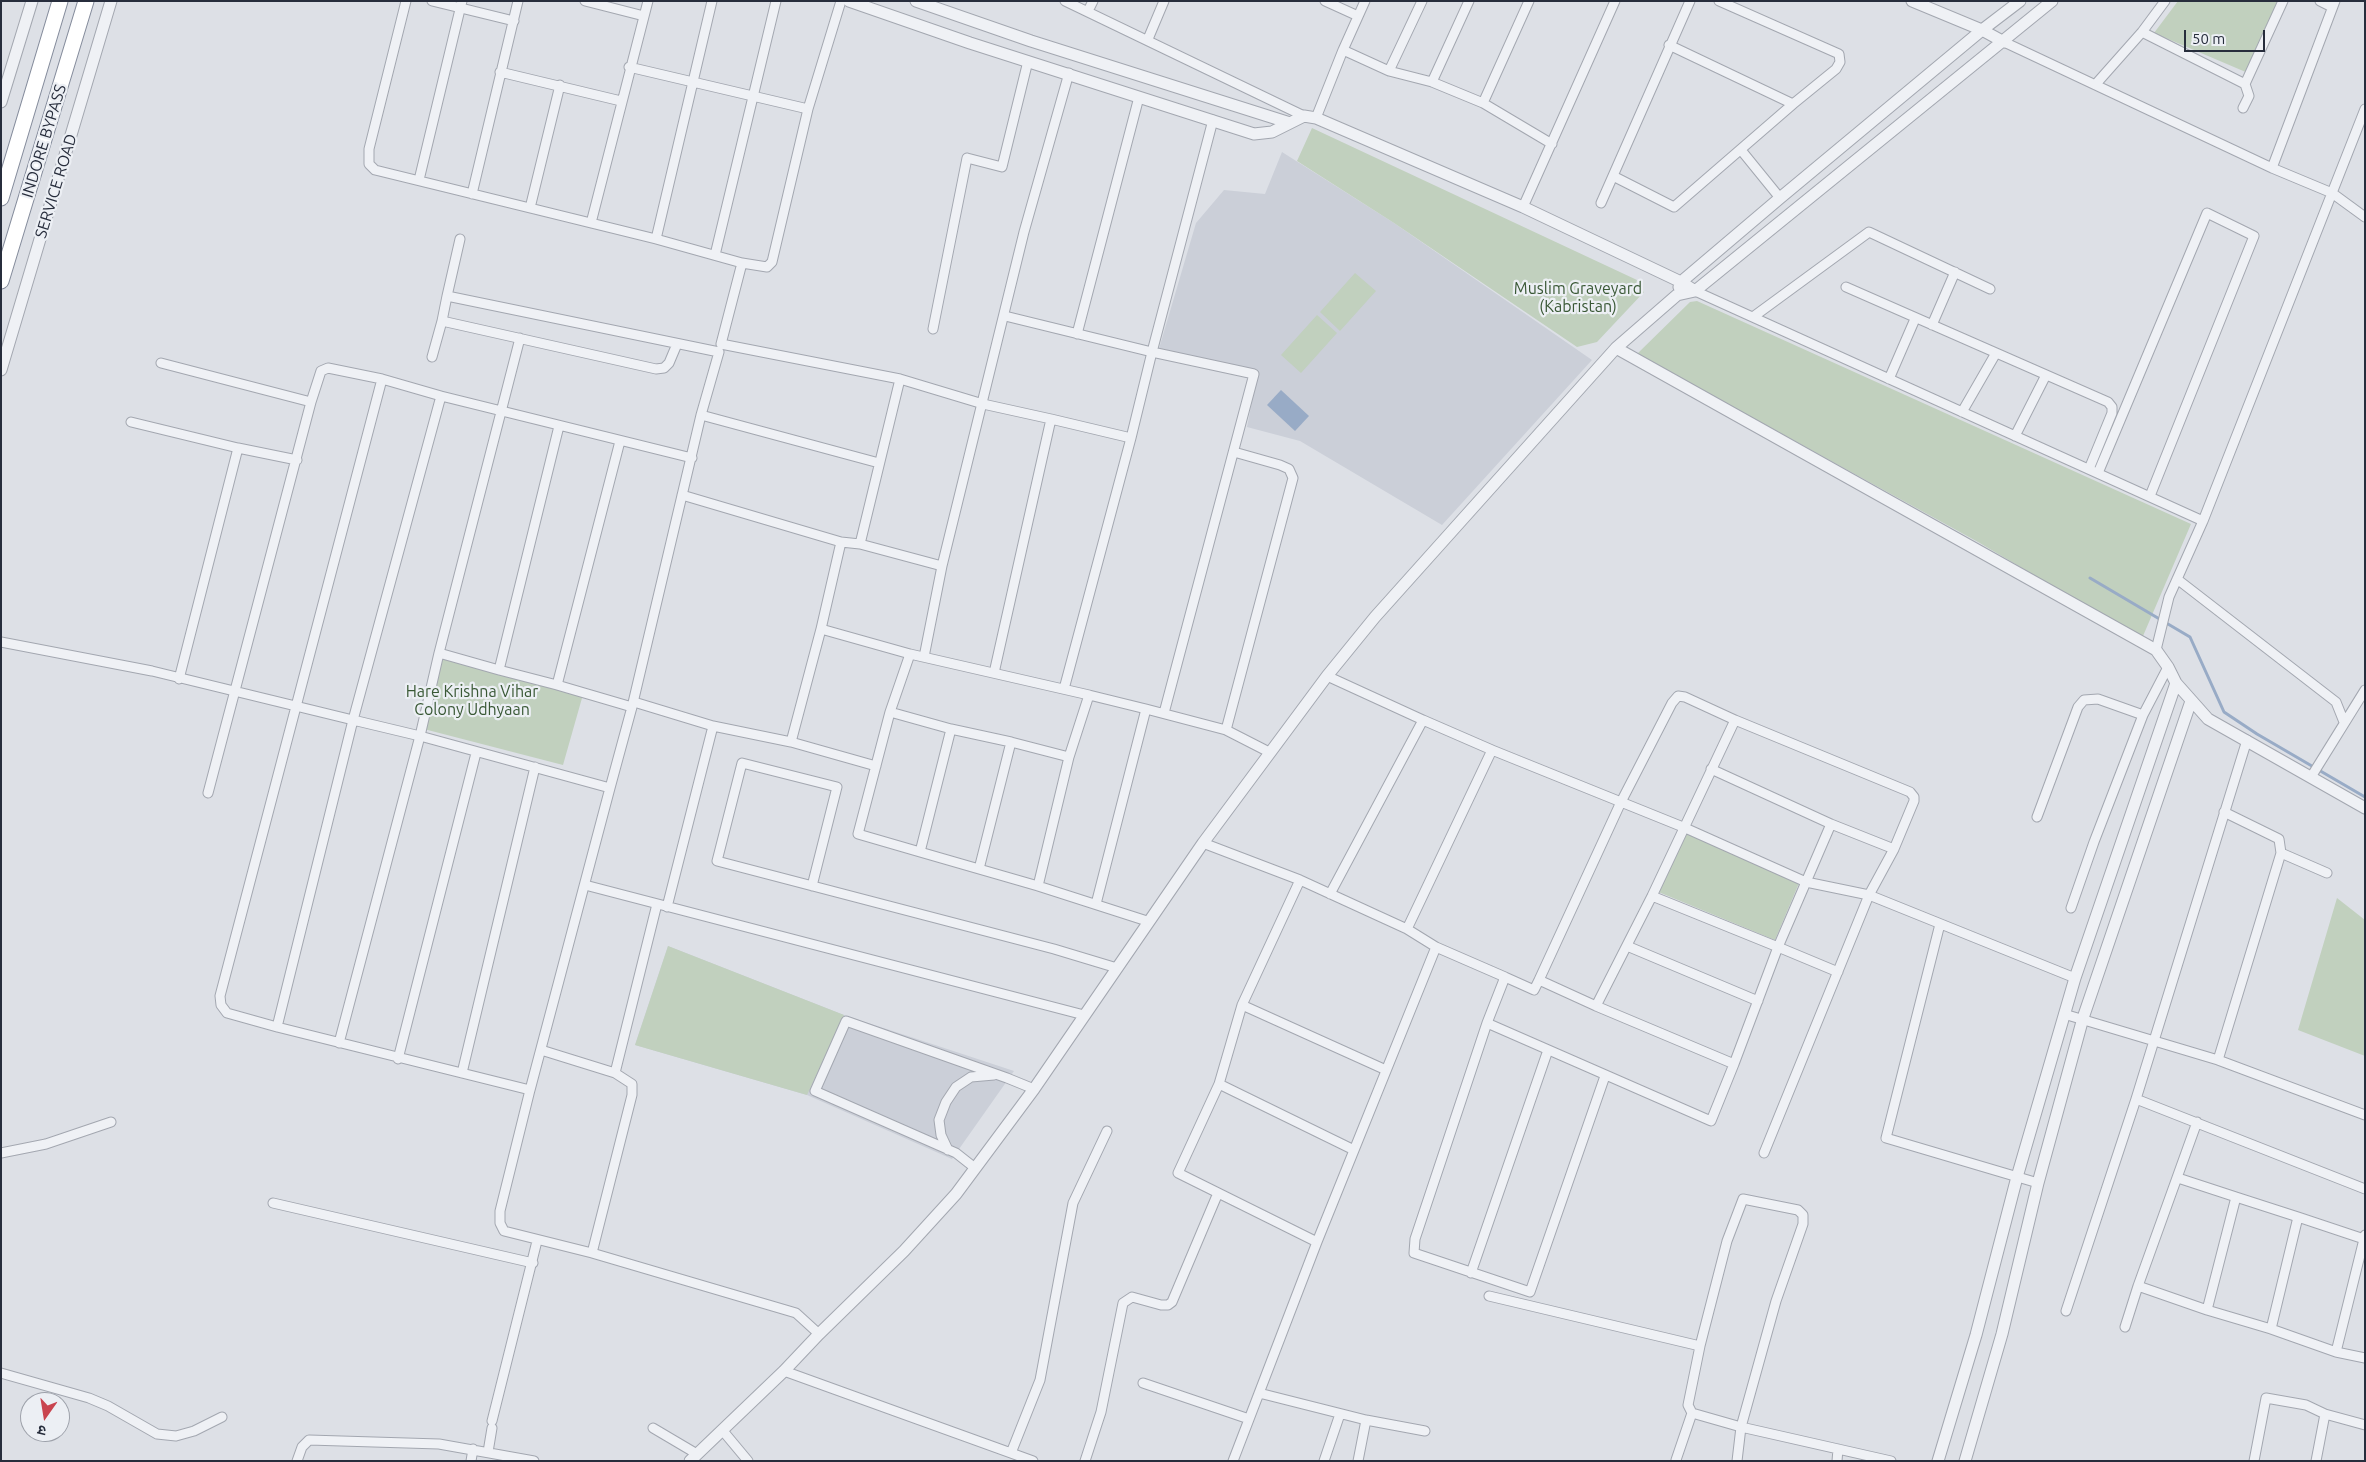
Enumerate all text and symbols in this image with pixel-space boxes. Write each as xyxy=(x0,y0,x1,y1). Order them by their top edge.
scale bar xyxy=(2186,20,2267,52)
text: 50 m xyxy=(2192,30,2225,47)
street label: INDORE BYPASS xyxy=(18,82,70,200)
street label: SERVICE ROAD xyxy=(31,132,81,240)
park label: Muslim Graveyard (Kabristan) xyxy=(1514,279,1642,317)
park label: Hare Krishna Vihar Colony Udhyaan xyxy=(406,682,538,720)
north arrow xyxy=(20,1392,70,1442)
text: उ xyxy=(36,1422,48,1439)

